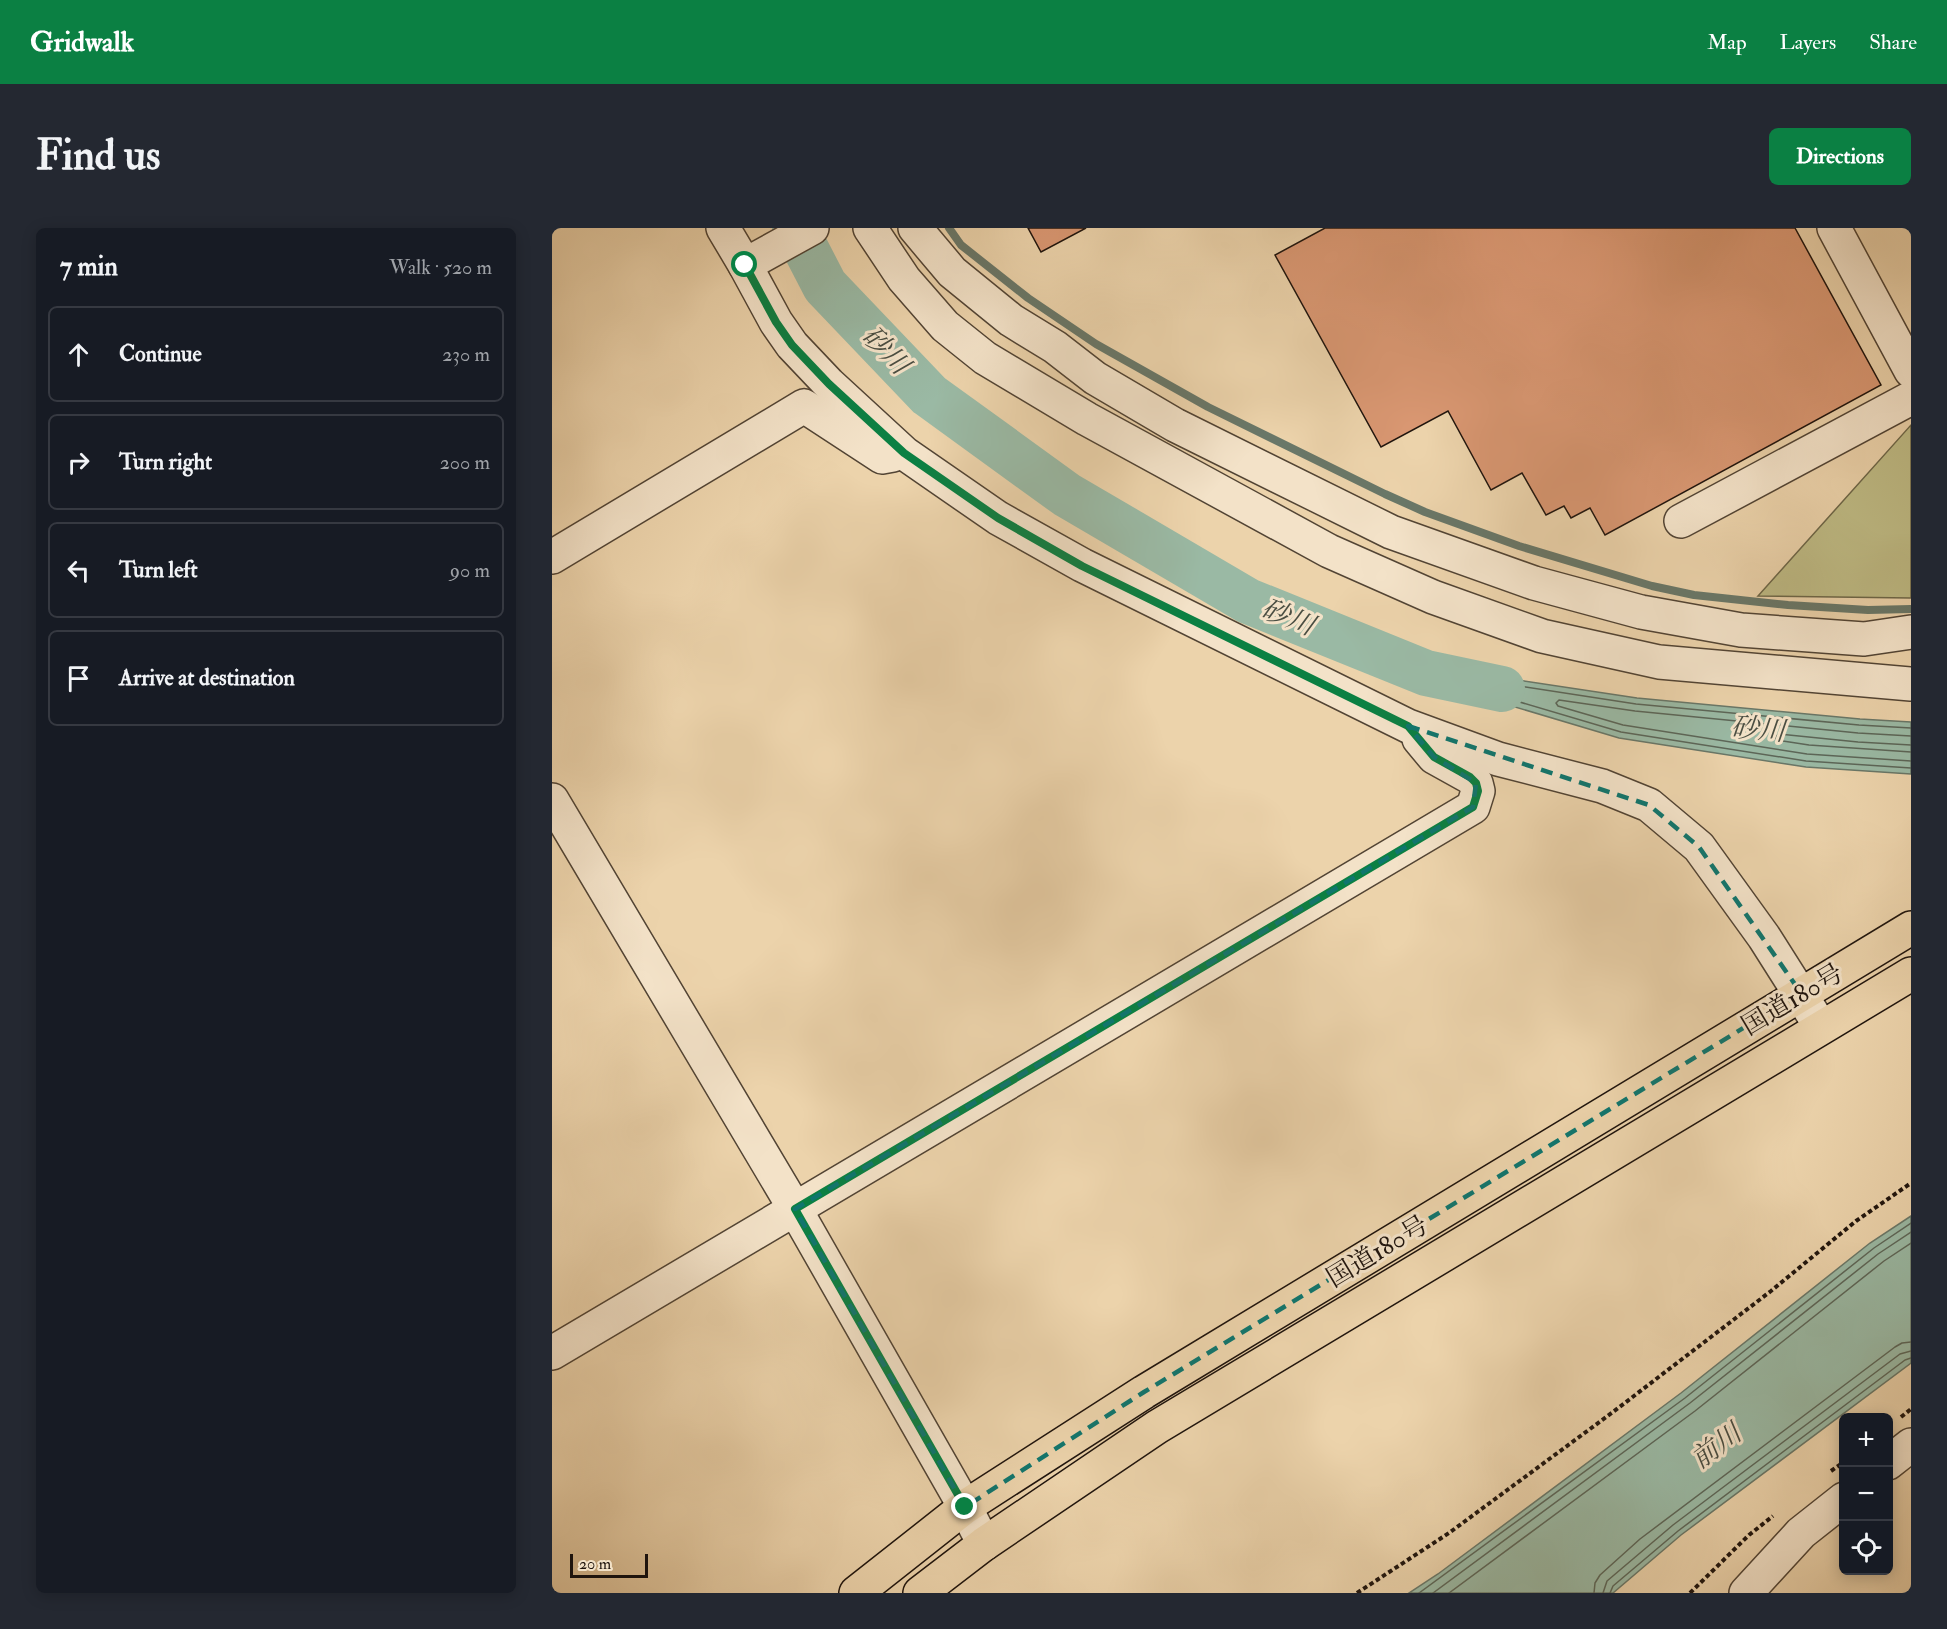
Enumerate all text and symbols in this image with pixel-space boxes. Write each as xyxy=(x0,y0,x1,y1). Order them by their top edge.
text: Gridwalk xyxy=(30,25,134,60)
text: Map xyxy=(1707,29,1747,56)
text: Layers xyxy=(1780,29,1836,56)
text: Share xyxy=(1869,29,1917,56)
button: Directions xyxy=(1769,128,1911,185)
text: Find us xyxy=(36,130,160,182)
text: 7 min xyxy=(60,251,118,283)
route start xyxy=(731,251,757,277)
text: Walk · 520 m xyxy=(389,255,492,280)
water label: 砂川 xyxy=(855,319,918,383)
icon: ahead xyxy=(62,338,95,371)
text: Continue xyxy=(119,340,202,368)
text: 230 m xyxy=(442,342,490,367)
icon: right xyxy=(62,446,95,479)
text: Turn right xyxy=(119,448,212,476)
text: 200 m xyxy=(440,450,490,475)
icon: left xyxy=(62,554,95,587)
text: Turn left xyxy=(119,556,198,584)
text: 90 m xyxy=(450,558,490,583)
water label: 砂川 xyxy=(1257,592,1322,644)
icon: arrive xyxy=(62,662,95,695)
text: Arrive at destination xyxy=(119,664,295,692)
water label: 砂川 xyxy=(1730,711,1789,749)
street label: 国道180号 xyxy=(1736,957,1849,1043)
street label: 国道180号 xyxy=(1321,1209,1434,1295)
map controls xyxy=(1839,1413,1893,1575)
button: + xyxy=(1839,1413,1893,1467)
water label: 前川 xyxy=(1685,1415,1750,1476)
button: − xyxy=(1839,1467,1893,1521)
route end xyxy=(951,1493,977,1519)
button: locate xyxy=(1839,1521,1893,1575)
scale bar xyxy=(570,1551,648,1578)
text: 20 m xyxy=(579,1554,611,1574)

